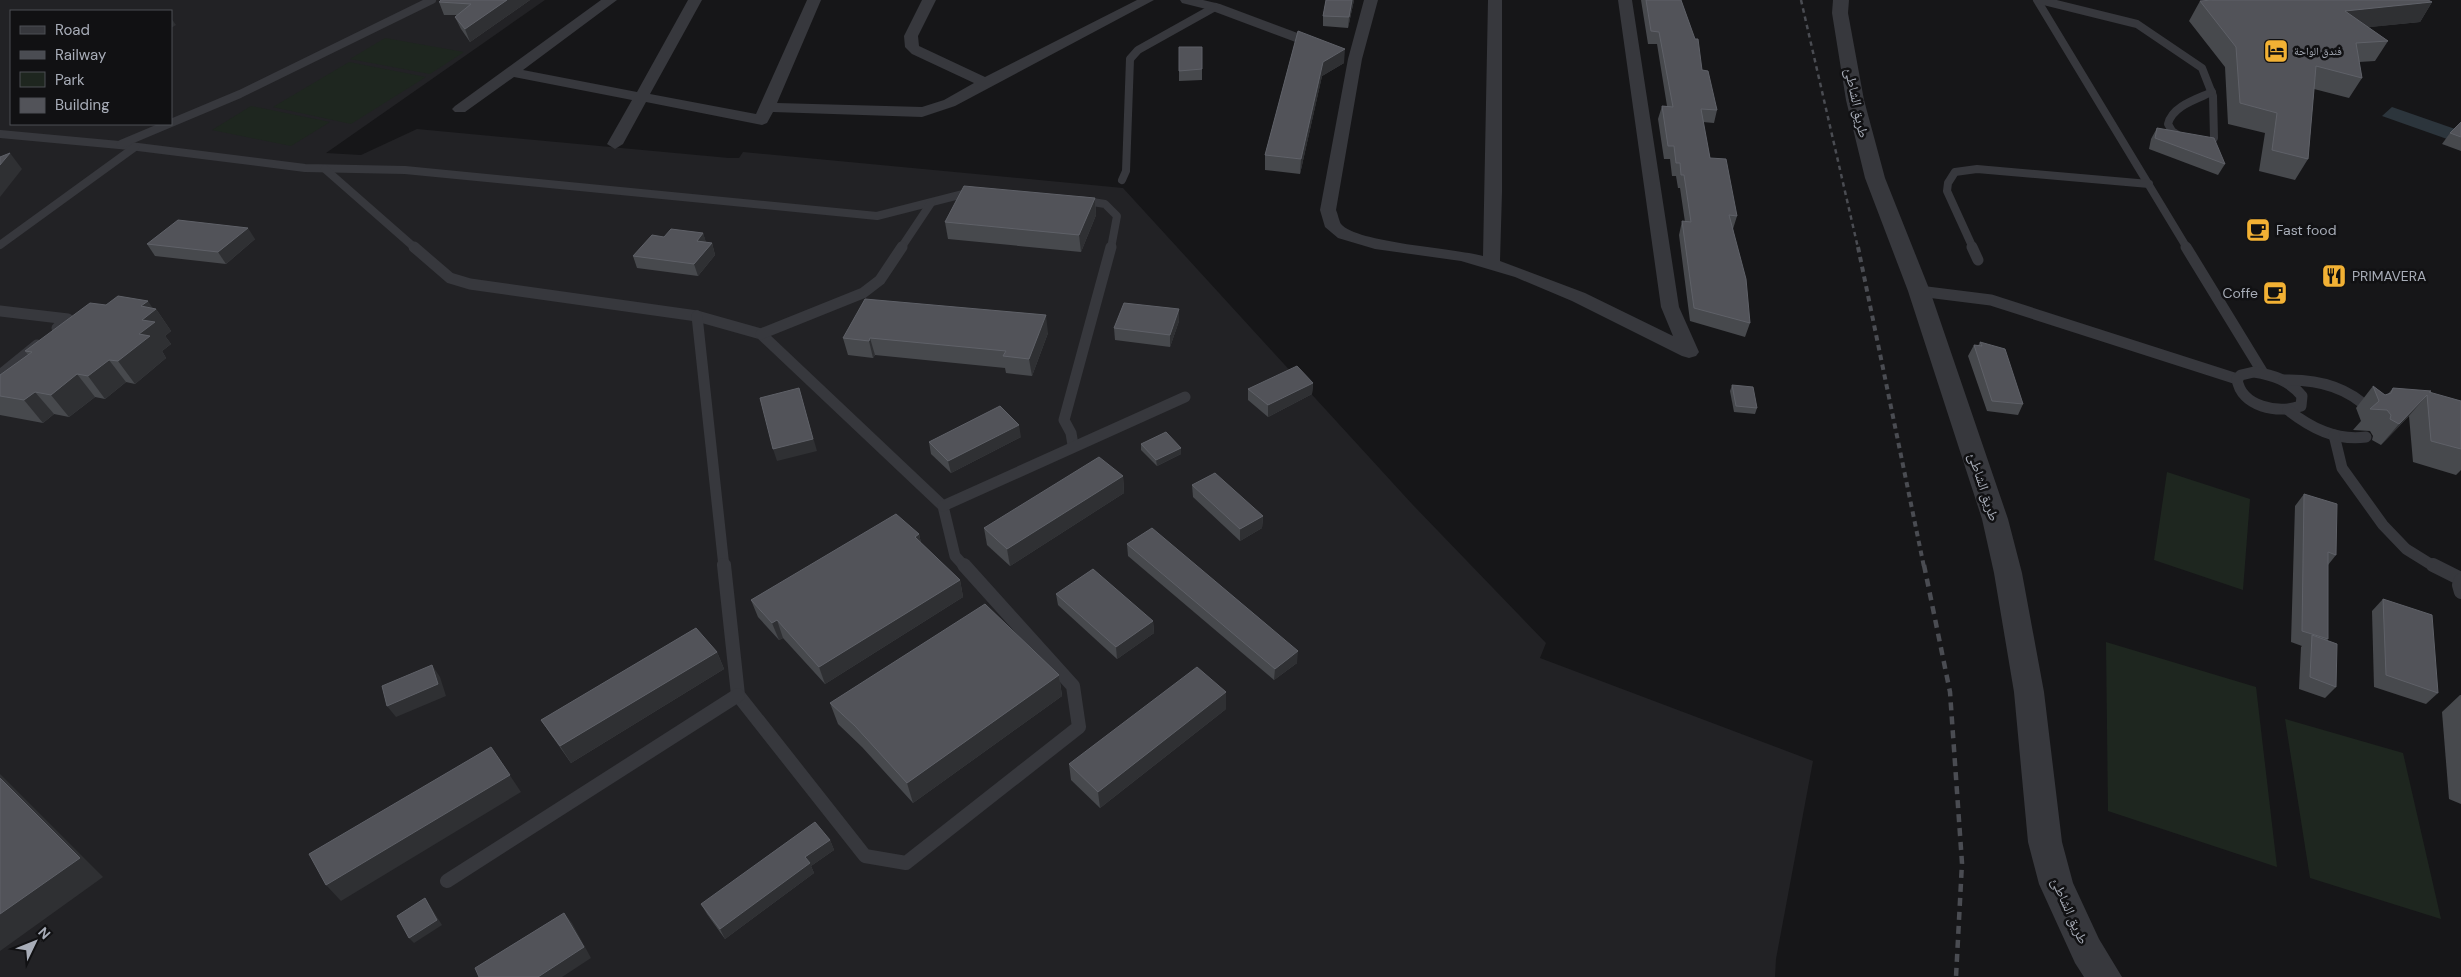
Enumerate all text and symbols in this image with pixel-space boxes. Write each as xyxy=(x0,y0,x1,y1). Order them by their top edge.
legend xyxy=(10,10,172,125)
text: Road xyxy=(55,20,90,40)
hotel icon: فندق الواحة xyxy=(2263,38,2289,64)
place label: فندق الواحة xyxy=(2294,44,2342,58)
text: Railway xyxy=(55,45,107,65)
street label: طريق الشاطئ xyxy=(1840,67,1873,140)
text: Park xyxy=(55,70,85,90)
text: Building xyxy=(55,95,110,115)
cafe icon: Fast food xyxy=(2245,217,2271,243)
place label: Fast food xyxy=(2276,221,2336,239)
restaurant icon: PRIMAVERA xyxy=(2321,263,2347,289)
place label: PRIMAVERA xyxy=(2352,267,2426,285)
cafe icon: Coffe xyxy=(2262,280,2288,306)
place label: Coffe xyxy=(2222,284,2258,302)
street label: طريق الشاطئ xyxy=(1964,451,2003,524)
street label: طريق الشاطئ xyxy=(2047,875,2093,947)
north arrow xyxy=(10,917,60,967)
text: N xyxy=(34,923,55,943)

